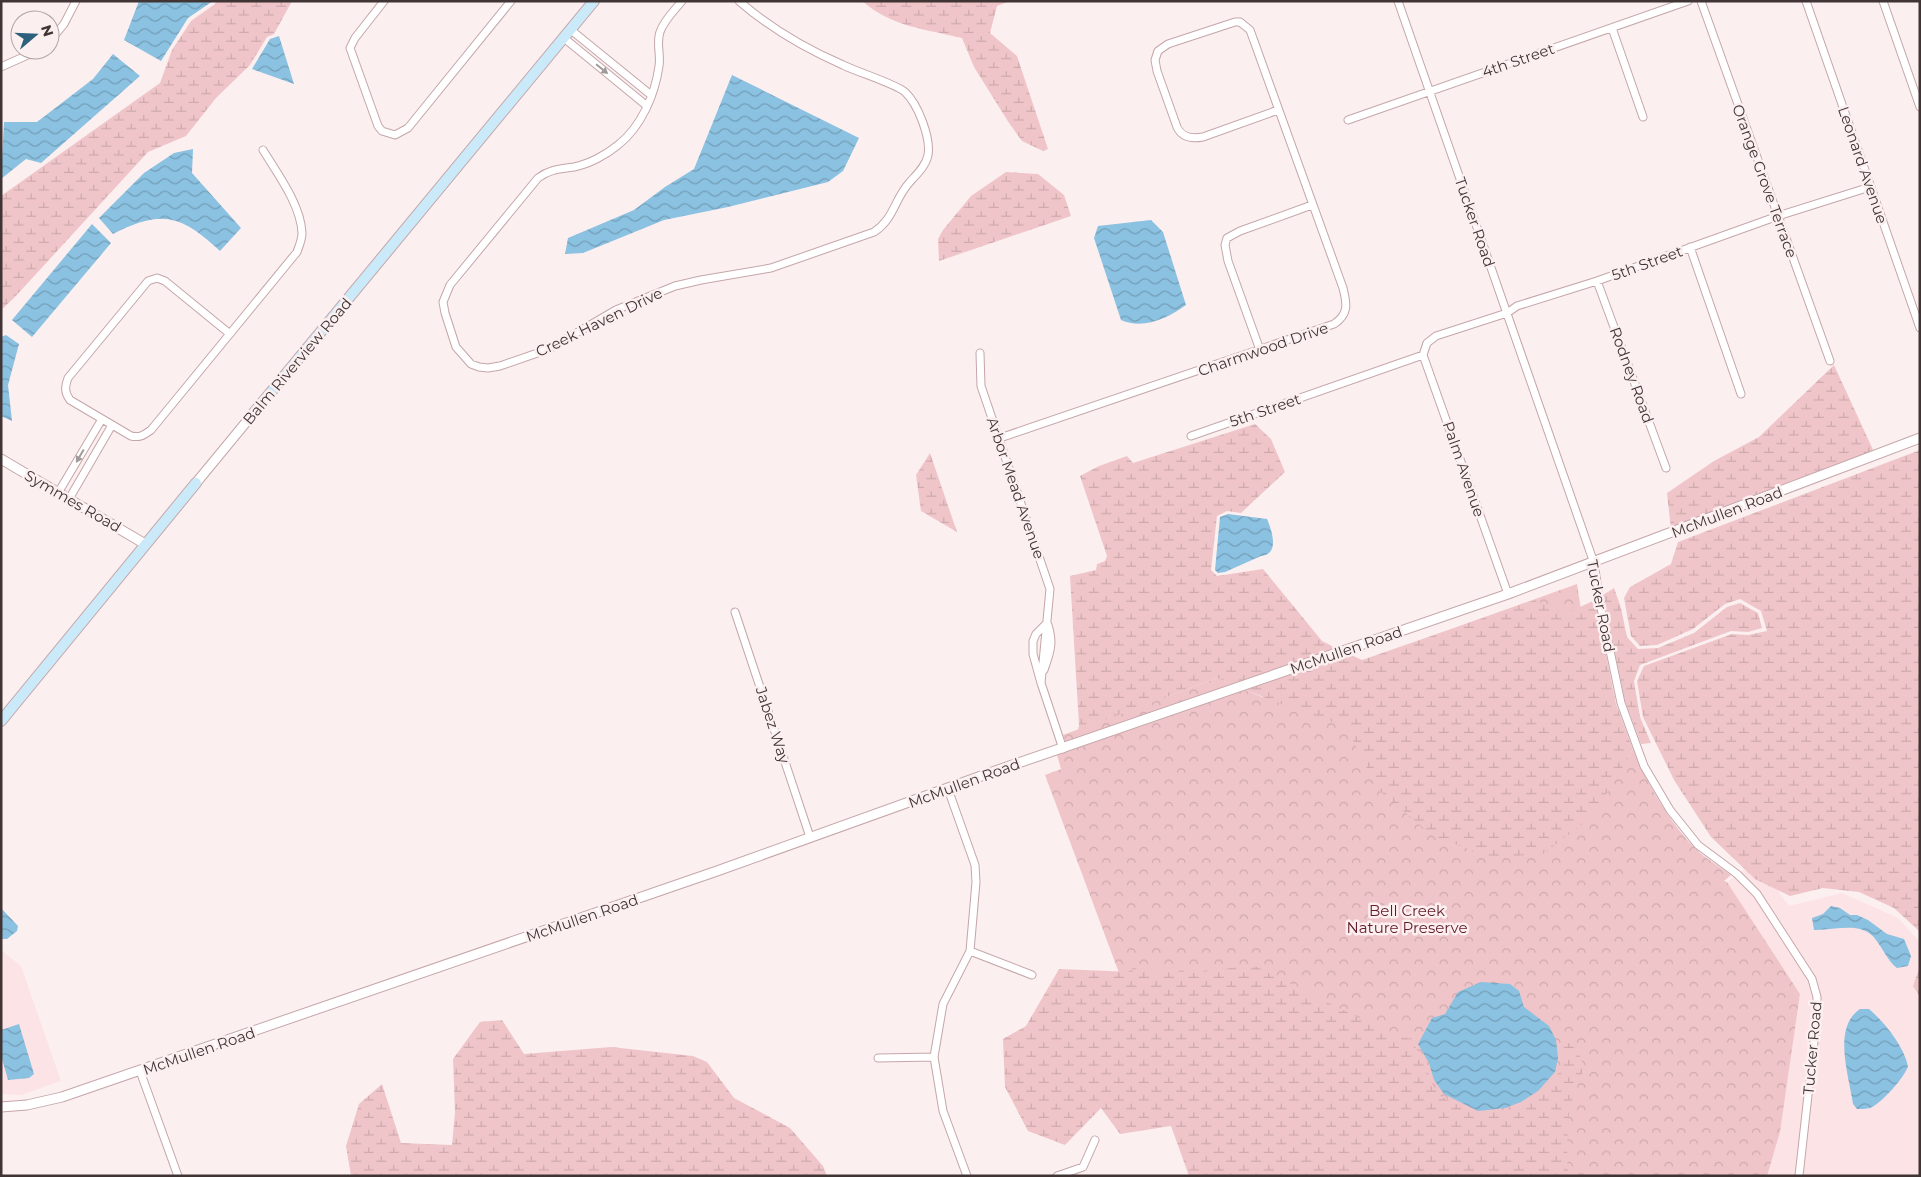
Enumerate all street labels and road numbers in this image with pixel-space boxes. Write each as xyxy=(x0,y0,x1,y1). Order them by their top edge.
street label: 4th Street xyxy=(1479,39,1557,81)
street label: Orange Grove Terrace xyxy=(1728,102,1802,260)
street label: Leonard Avenue xyxy=(1834,104,1892,226)
street label: Tucker Road xyxy=(1451,175,1499,269)
street label: 5th Street xyxy=(1609,241,1685,285)
street label: Creek Haven Drive xyxy=(533,283,665,361)
street label: Balm Riverview Road xyxy=(238,294,356,428)
street label: Charmwood Drive xyxy=(1195,318,1331,380)
street label: Rodney Road xyxy=(1606,324,1658,426)
street label: 5th Street xyxy=(1227,389,1303,431)
street label: Arbor Mead Avenue xyxy=(983,415,1049,561)
street label: Palm Avenue xyxy=(1439,419,1489,519)
street label: Symmes Road xyxy=(21,466,125,536)
street label: McMullen Road xyxy=(1669,482,1785,542)
street label: Tucker Road xyxy=(1583,558,1619,654)
street label: McMullen Road xyxy=(1287,622,1405,678)
street label: Jabez Way xyxy=(751,683,795,767)
street label: McMullen Road xyxy=(905,754,1023,812)
street label: McMullen Road xyxy=(523,890,641,946)
street label: Tucker Road xyxy=(1798,1000,1826,1096)
street label: McMullen Road xyxy=(140,1023,258,1079)

